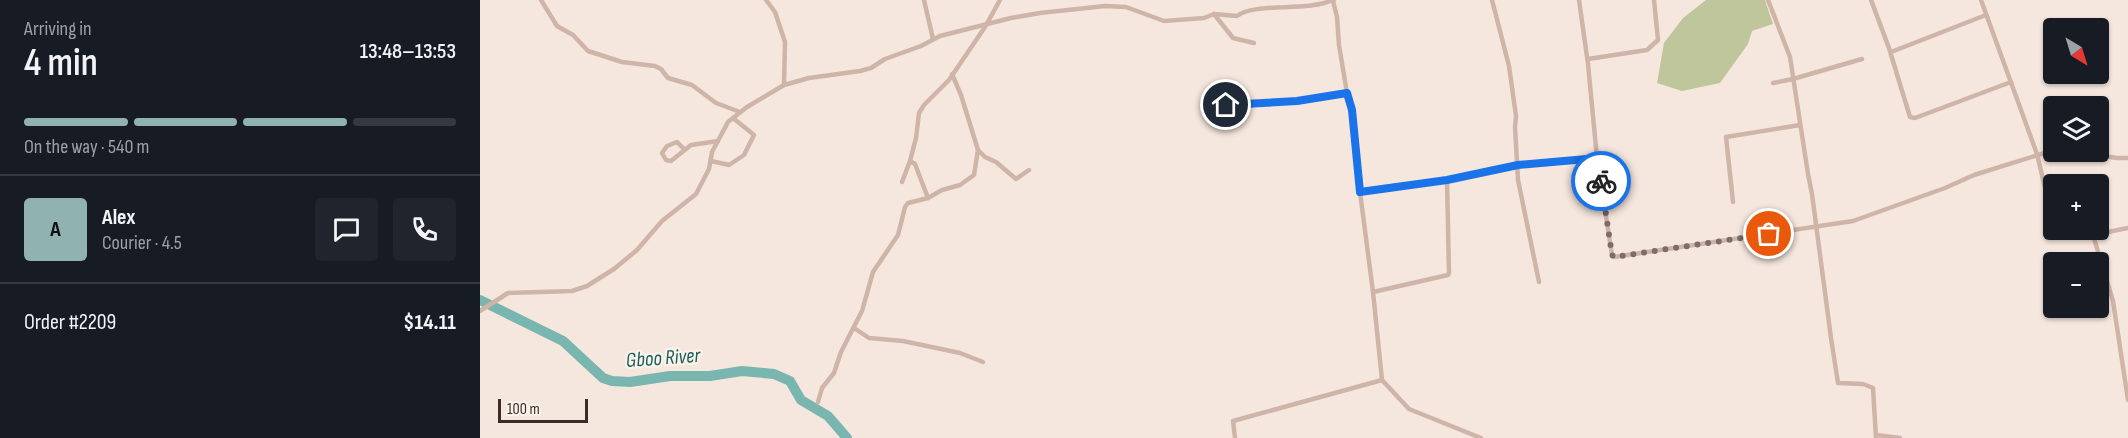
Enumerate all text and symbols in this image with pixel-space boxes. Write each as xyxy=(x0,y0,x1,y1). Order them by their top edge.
text: Arriving in xyxy=(24,17,92,41)
north arrow xyxy=(2043,18,2109,84)
map controls xyxy=(2043,18,2109,318)
text: 13:48–13:53 xyxy=(360,38,456,65)
text: 4 min xyxy=(24,40,98,87)
pin xyxy=(1200,79,1251,130)
icon: home xyxy=(1209,88,1242,121)
button: layers xyxy=(2043,96,2109,162)
text: On the way · 540 m xyxy=(24,135,149,159)
courier xyxy=(1571,151,1631,211)
icon: bike xyxy=(1585,165,1618,198)
button: + xyxy=(2043,174,2109,240)
button: chat xyxy=(315,198,378,261)
button: phone xyxy=(393,198,456,261)
text: Alex xyxy=(102,204,135,231)
pin xyxy=(1743,208,1794,259)
text: A xyxy=(50,216,61,243)
icon: bag xyxy=(1752,217,1785,250)
text: Courier · 4.5 xyxy=(102,231,182,255)
button: − xyxy=(2043,252,2109,318)
text: Order #2209 xyxy=(24,309,116,336)
text: $14.11 xyxy=(403,309,456,336)
water label: Gboo River xyxy=(625,343,702,373)
scale bar xyxy=(498,396,588,424)
text: 100 m xyxy=(507,400,540,419)

